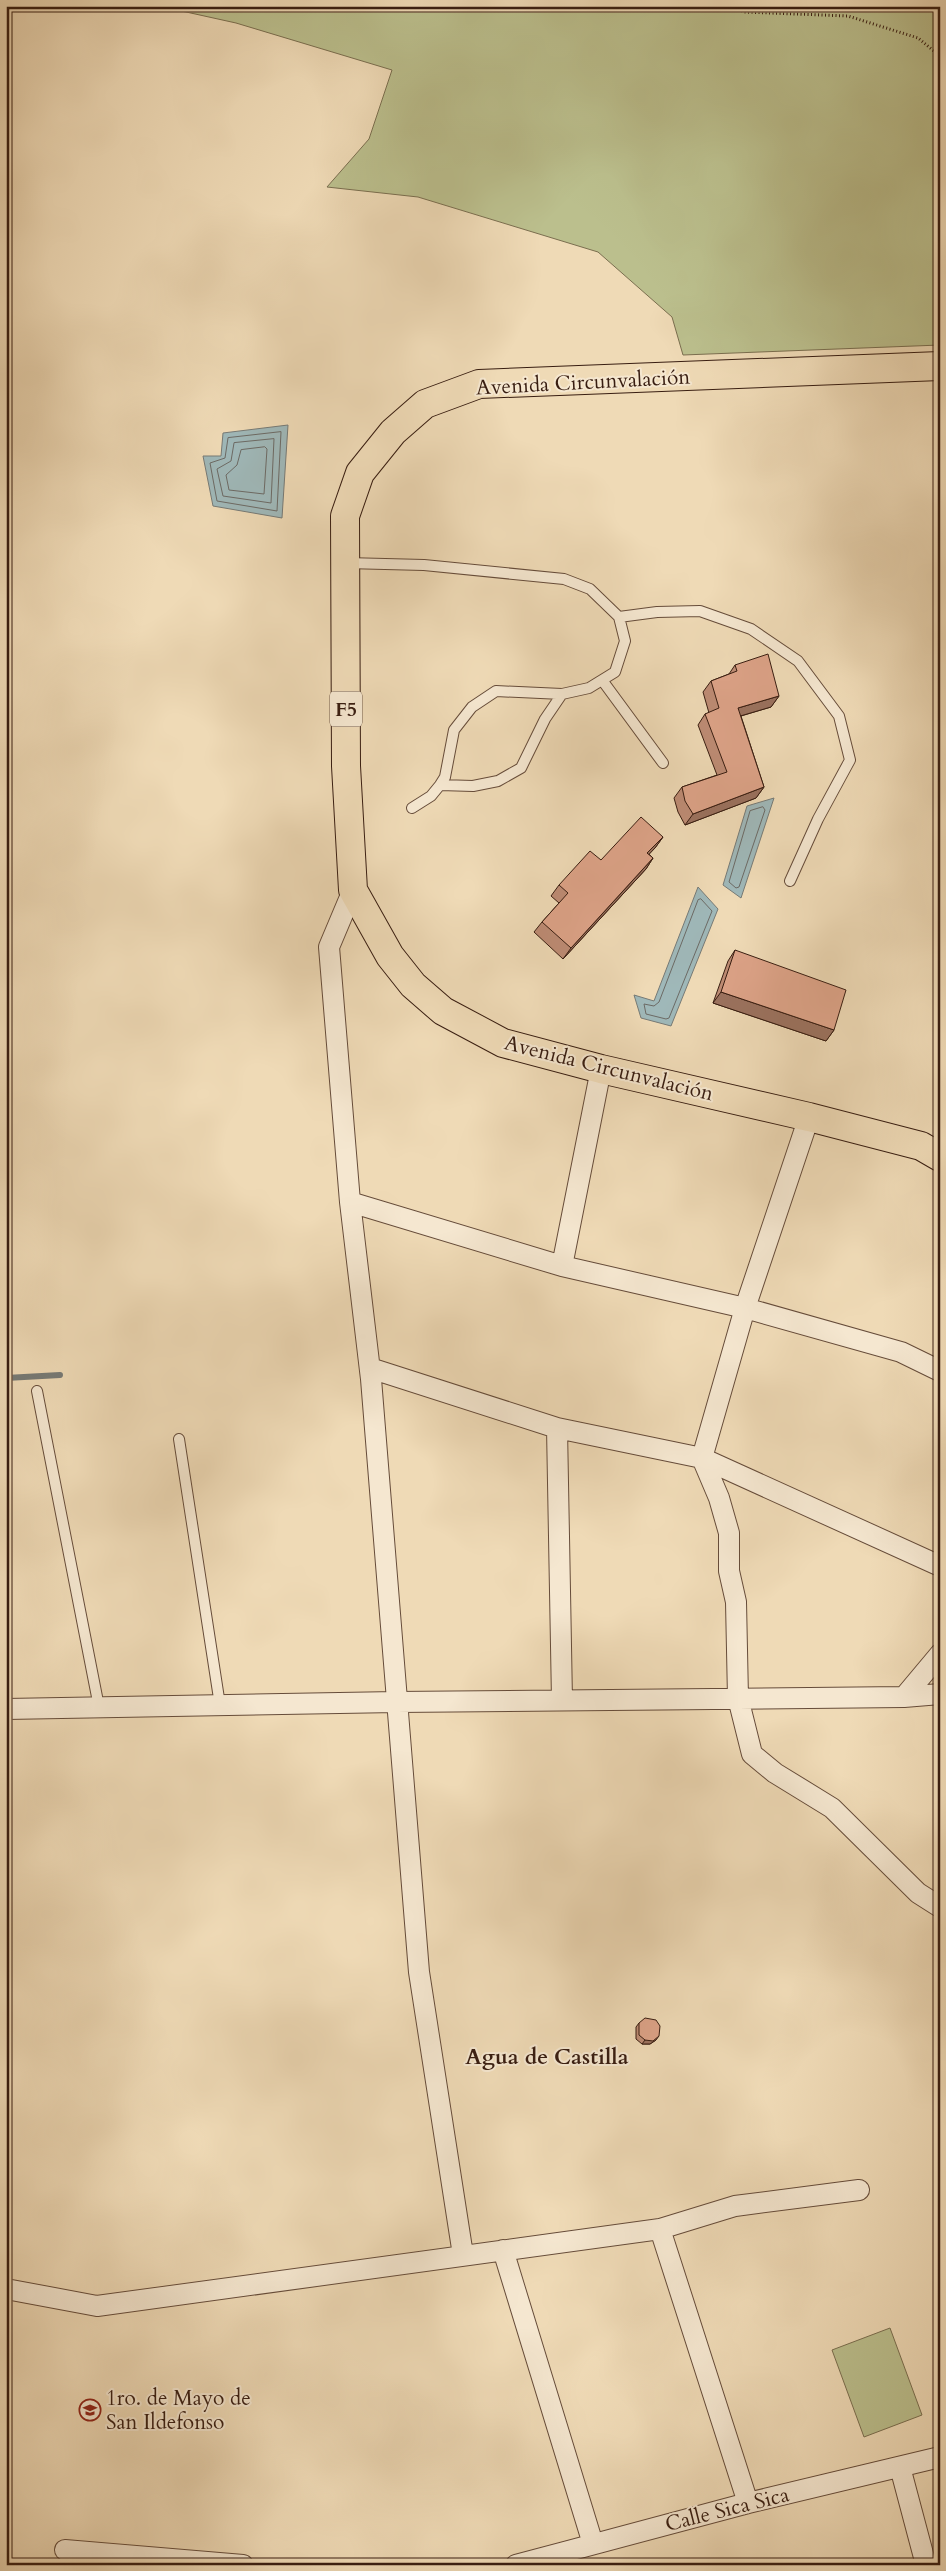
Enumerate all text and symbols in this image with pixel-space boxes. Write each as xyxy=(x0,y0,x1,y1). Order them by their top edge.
street label: Avenida Circunvalación xyxy=(475,362,691,403)
road number: F5 xyxy=(330,692,362,726)
street label: Avenida Circunvalación xyxy=(501,1028,716,1108)
district label: Agua de Castilla xyxy=(465,2042,629,2072)
place label: 1ro. de Mayo de San Ildefonso xyxy=(106,2384,251,2437)
school or university icon: 1ro. de Mayo de San Ildefonso xyxy=(78,2398,102,2422)
street label: Calle Sica Sica xyxy=(662,2480,792,2539)

